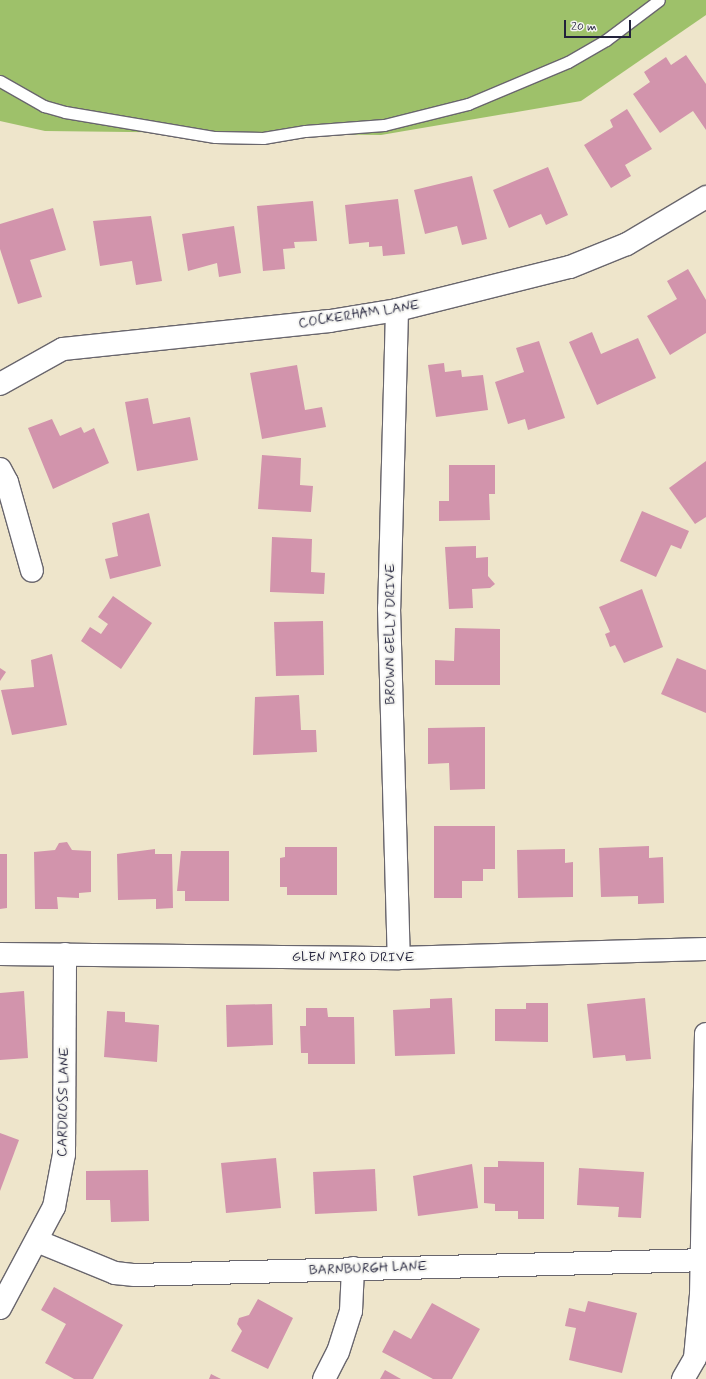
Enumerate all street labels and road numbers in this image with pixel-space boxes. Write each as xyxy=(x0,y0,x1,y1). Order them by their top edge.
street label: COCKERHAM LANE xyxy=(297,296,421,332)
street label: BROWN GELLY DRIVE xyxy=(382,563,398,705)
street label: GLEN MIRO DRIVE xyxy=(291,949,415,965)
street label: CARDROSS LANE xyxy=(54,1047,72,1157)
street label: BARNBURGH LANE xyxy=(308,1258,428,1278)

